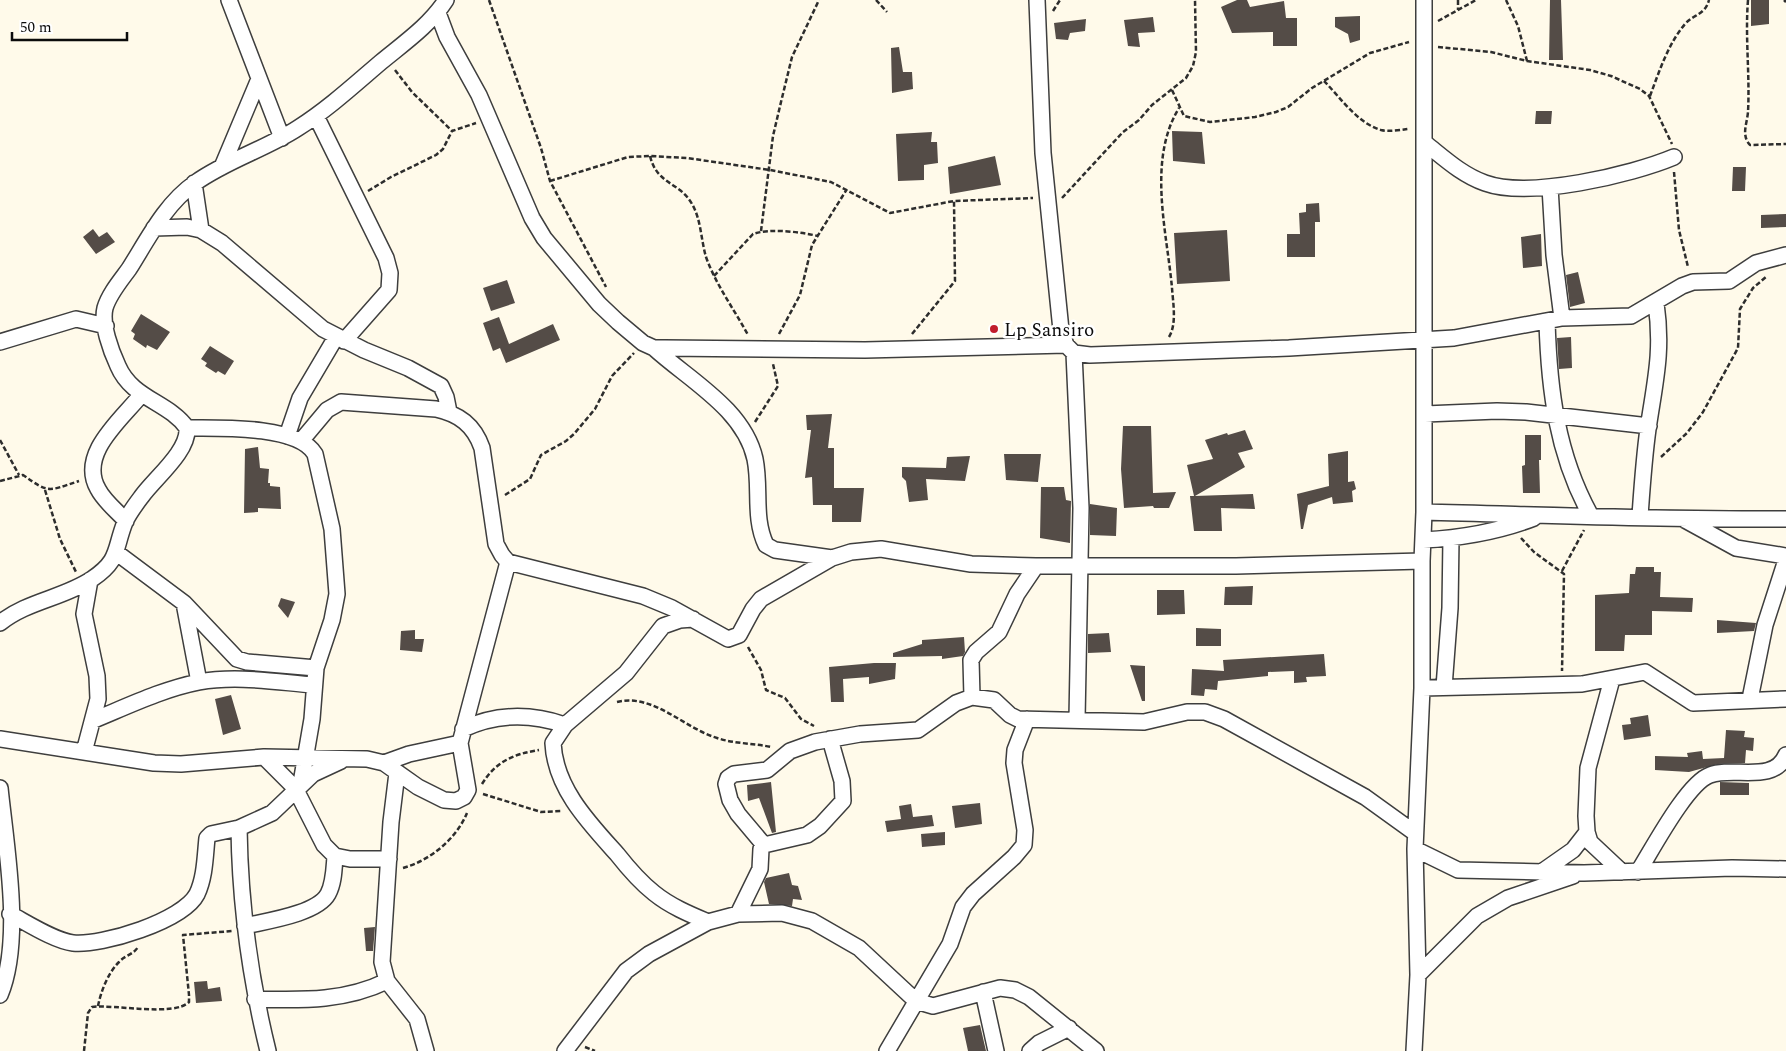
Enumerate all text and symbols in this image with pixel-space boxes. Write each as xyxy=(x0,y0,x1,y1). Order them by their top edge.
scale bar xyxy=(12,10,128,42)
text: 50 m xyxy=(20,16,52,39)
place label: Lp Sansiro xyxy=(1004,316,1094,345)
marker: Lp Sansiro xyxy=(988,323,1000,335)

